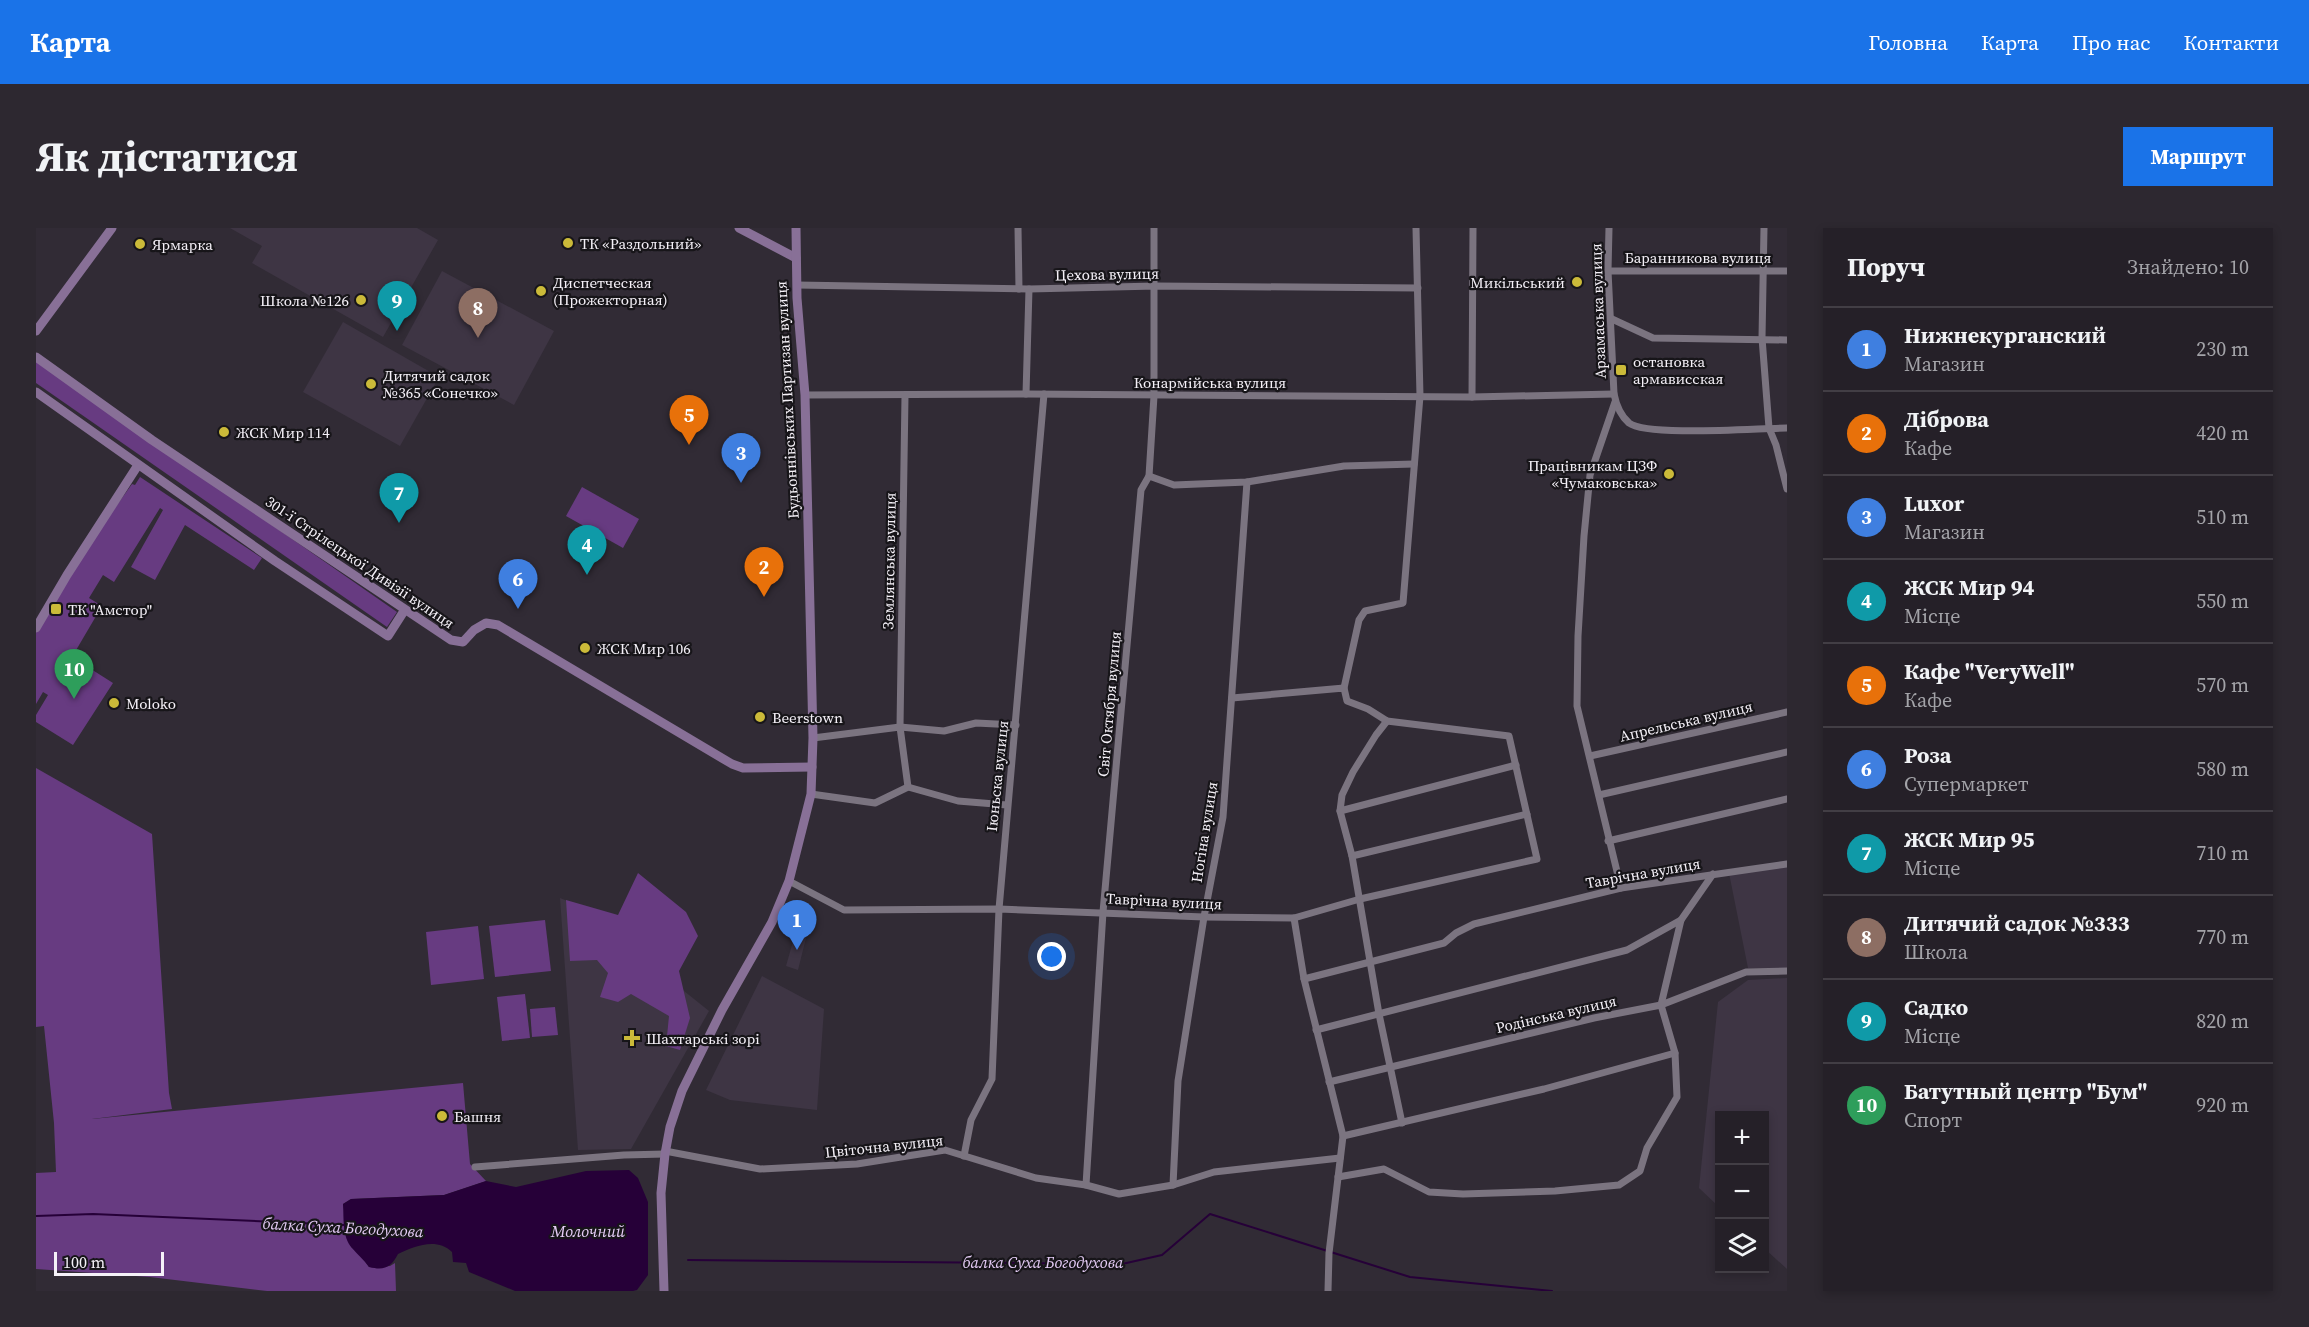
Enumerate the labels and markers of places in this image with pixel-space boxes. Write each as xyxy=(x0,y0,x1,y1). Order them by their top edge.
place label: ТК «Раздольний» xyxy=(580,233,701,254)
place label: Ярмарка xyxy=(152,234,213,255)
marker: ТК «Раздольний» xyxy=(561,236,575,250)
marker: Ярмарка xyxy=(133,237,147,251)
place label: Диспетческая (Прожекторная) xyxy=(553,272,667,310)
place label: Микільський xyxy=(1470,272,1565,293)
marker: Микільський xyxy=(1570,275,1584,289)
pin: 9 xyxy=(378,282,416,331)
marker: Диспетческая (Прожекторная) xyxy=(534,284,548,298)
pin: 8 xyxy=(458,288,498,338)
place label: Школа №126 xyxy=(260,290,349,311)
marker: Школа №126 xyxy=(354,293,368,307)
place label: остановка армависская xyxy=(1633,351,1723,389)
marker: остановка армависская xyxy=(1614,363,1628,377)
place label: Дитячий садок №365 «Сонечко» xyxy=(382,365,498,403)
marker: Дитячий садок №365 «Сонечко» xyxy=(364,377,378,391)
pin: 5 xyxy=(670,396,708,445)
place label: ЖСК Мир 114 xyxy=(236,422,330,443)
marker: ЖСК Мир 114 xyxy=(217,425,231,439)
pin: 3 xyxy=(722,434,760,483)
place label: Працівникам ЦЗФ «Чумаковська» xyxy=(1528,455,1657,493)
marker: Працівникам ЦЗФ «Чумаковська» xyxy=(1662,467,1676,481)
pin: 7 xyxy=(380,474,418,523)
pin: 4 xyxy=(568,526,606,575)
pin: 2 xyxy=(744,548,784,597)
pin: 6 xyxy=(498,560,538,609)
place label: ТК "Амстор" xyxy=(68,599,152,620)
marker: ТК "Амстор" xyxy=(49,602,63,616)
place label: ЖСК Мир 106 xyxy=(597,638,691,659)
marker: ЖСК Мир 106 xyxy=(578,641,592,655)
pin: 10 xyxy=(54,650,93,699)
place label: Moloko xyxy=(126,693,176,714)
marker: Moloko xyxy=(107,696,121,710)
place label: Beerstown xyxy=(772,707,843,728)
marker: Beerstown xyxy=(753,710,767,724)
pin: 1 xyxy=(778,900,816,950)
place label: Шахтарські зорі xyxy=(646,1028,760,1049)
marker: Шахтарські зорі xyxy=(623,1029,641,1047)
place label: Башня xyxy=(454,1106,501,1127)
marker: Башня xyxy=(435,1109,449,1123)

